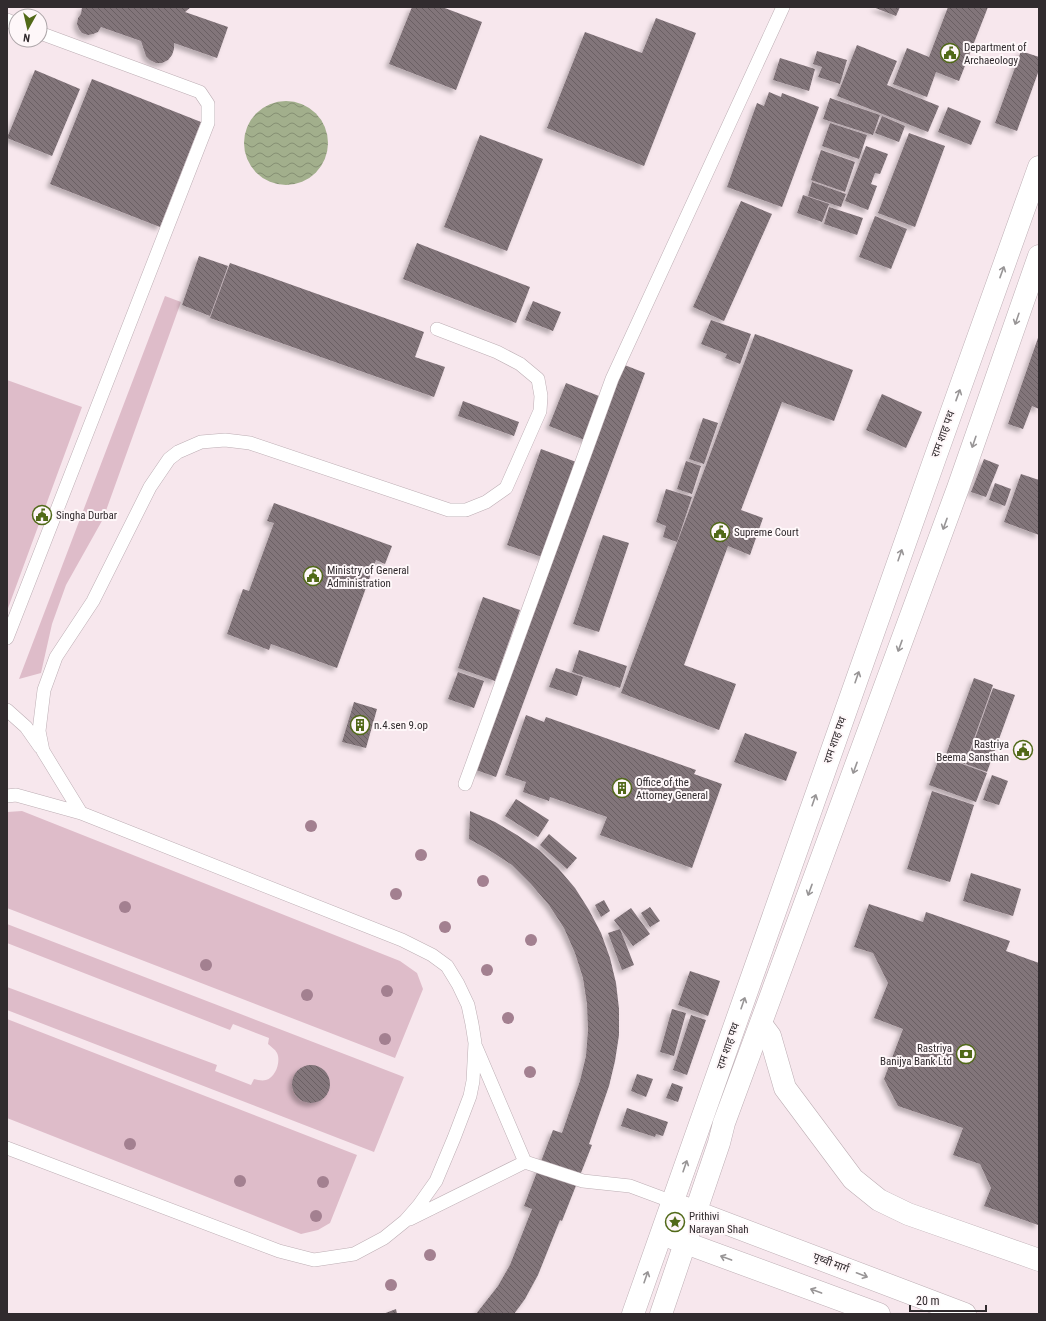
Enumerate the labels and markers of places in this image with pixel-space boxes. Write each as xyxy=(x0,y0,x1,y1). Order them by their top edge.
place label: Department of Archaeology xyxy=(964,41,1027,67)
public building icon: Department of Archaeology xyxy=(939,42,961,64)
public building icon: Singha Durbar xyxy=(31,504,53,526)
place label: Singha Durbar xyxy=(56,509,118,522)
public building icon: Supreme Court xyxy=(709,521,731,543)
place label: Supreme Court xyxy=(734,526,799,539)
place label: Ministry of General Administration xyxy=(327,564,409,590)
public building icon: Ministry of General Administration xyxy=(302,565,324,587)
building icon: n.4.sen 9.op xyxy=(349,714,371,736)
place label: n.4.sen 9.op xyxy=(374,719,428,732)
place label: Rastriya Beema Sansthan xyxy=(936,738,1009,764)
public building icon: Rastriya Beema Sansthan xyxy=(1012,739,1034,761)
place label: Office of the Attorney General xyxy=(636,776,708,802)
building icon: Office of the Attorney General xyxy=(611,777,633,799)
place label: Rastriya Banijya Bank Ltd xyxy=(880,1042,952,1068)
bank icon: Rastriya Banijya Bank Ltd xyxy=(955,1043,977,1065)
place label: Prithivi Narayan Shah xyxy=(689,1210,749,1236)
place icon: Prithivi Narayan Shah xyxy=(664,1211,686,1233)

